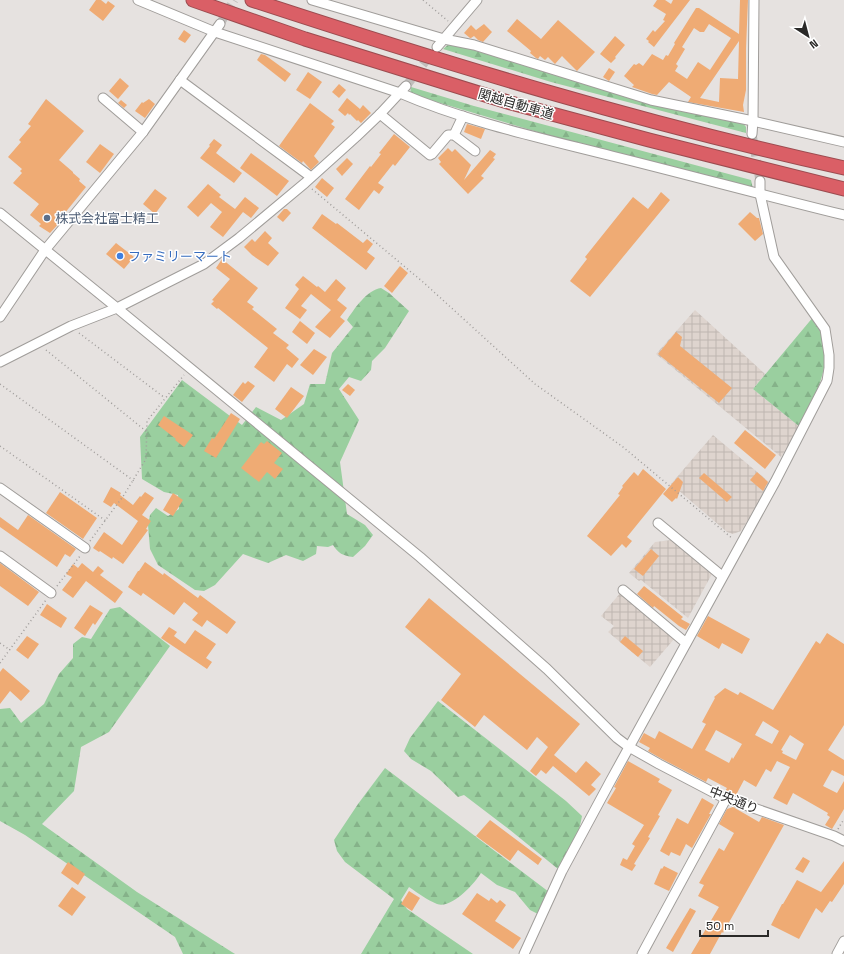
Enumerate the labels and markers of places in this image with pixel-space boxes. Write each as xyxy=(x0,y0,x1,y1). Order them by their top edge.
place label: 株式会社富士精工 xyxy=(55,210,159,227)
marker: 株式会社富士精工 xyxy=(42,213,52,223)
place label: ファミリーマート xyxy=(128,248,232,265)
marker: ファミリーマート xyxy=(115,251,125,261)

